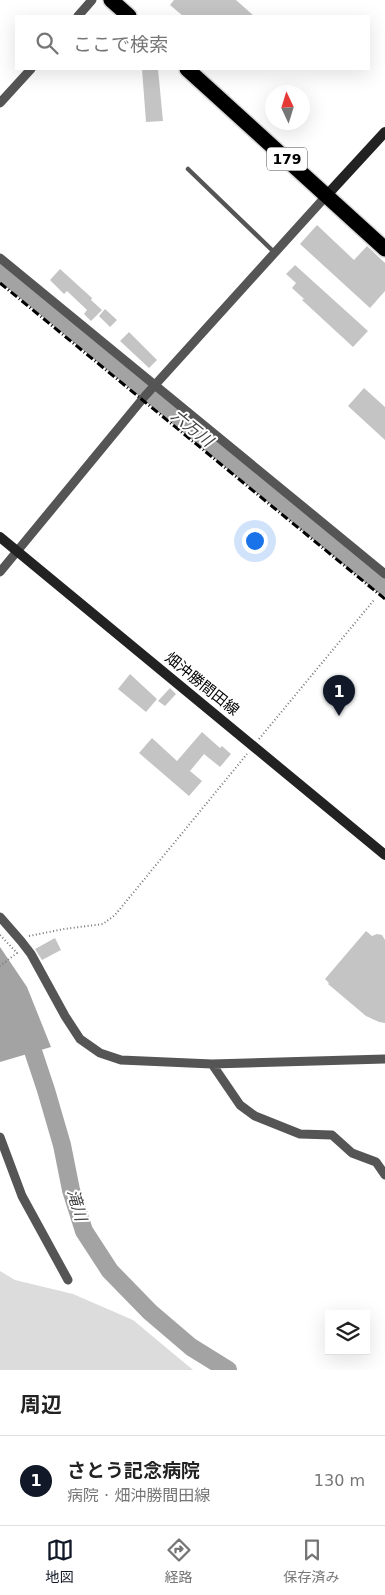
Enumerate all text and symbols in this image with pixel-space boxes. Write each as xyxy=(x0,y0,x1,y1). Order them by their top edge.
search box xyxy=(15,15,370,70)
icon: search xyxy=(33,29,61,57)
text: ここで検索 xyxy=(73,33,168,55)
north arrow xyxy=(265,85,310,130)
road number: 179 xyxy=(267,148,307,170)
water label: 六万川 xyxy=(167,406,218,452)
your location xyxy=(242,528,268,554)
street label: 畑沖勝間田線 xyxy=(161,649,243,719)
pin: 1 xyxy=(323,675,355,716)
water label: 滝川 xyxy=(63,1187,91,1225)
map controls xyxy=(325,1310,370,1355)
button: layers xyxy=(325,1310,370,1355)
text: 周辺 xyxy=(20,1393,62,1417)
text: さとう記念病院 xyxy=(67,1459,200,1481)
text: 1 xyxy=(30,1471,42,1490)
text: 130 m xyxy=(314,1471,365,1490)
text: 病院 · 畑沖勝間田線 xyxy=(67,1486,210,1505)
tab: 地図 xyxy=(46,1536,74,1586)
tab: 経路 xyxy=(165,1536,193,1586)
tab: 保存済み xyxy=(284,1536,340,1586)

